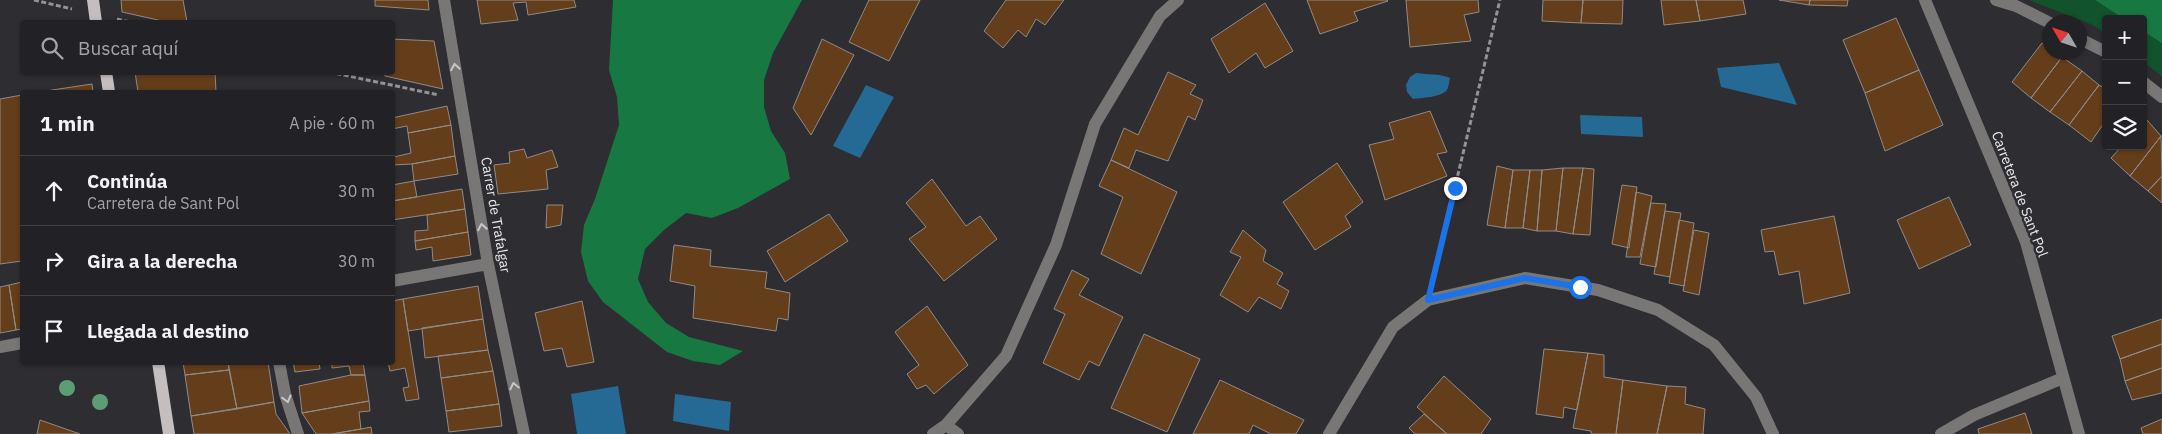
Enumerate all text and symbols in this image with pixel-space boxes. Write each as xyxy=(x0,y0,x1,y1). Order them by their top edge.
north arrow xyxy=(2042,15,2087,60)
map controls xyxy=(2102,15,2147,150)
button: + xyxy=(2102,15,2147,60)
search box xyxy=(20,20,395,75)
icon: search xyxy=(38,34,66,62)
text: Buscar aquí xyxy=(78,36,178,60)
button: − xyxy=(2102,60,2147,105)
one-way arrow xyxy=(450,62,461,70)
button: layers xyxy=(2102,105,2147,150)
text: 1 min xyxy=(40,109,95,137)
text: A pie · 60 m xyxy=(289,113,375,133)
street label: Carretera de Sant Pol xyxy=(1988,129,2052,260)
street label: Carrer de Trafalgar xyxy=(477,156,515,274)
text: Continúa xyxy=(87,169,168,193)
icon: ahead xyxy=(40,177,68,205)
route end xyxy=(1444,177,1467,200)
text: 30 m xyxy=(338,181,375,201)
text: Carretera de Sant Pol xyxy=(87,193,239,213)
one-way arrow xyxy=(478,223,488,231)
icon: right xyxy=(40,247,68,275)
text: Gira a la derecha xyxy=(87,249,238,273)
text: 30 m xyxy=(338,251,375,271)
route start xyxy=(1569,276,1592,299)
icon: arrive xyxy=(40,317,68,345)
text: Llegada al destino xyxy=(87,319,249,343)
one-way arrow xyxy=(509,382,520,391)
one-way arrow xyxy=(281,394,291,402)

